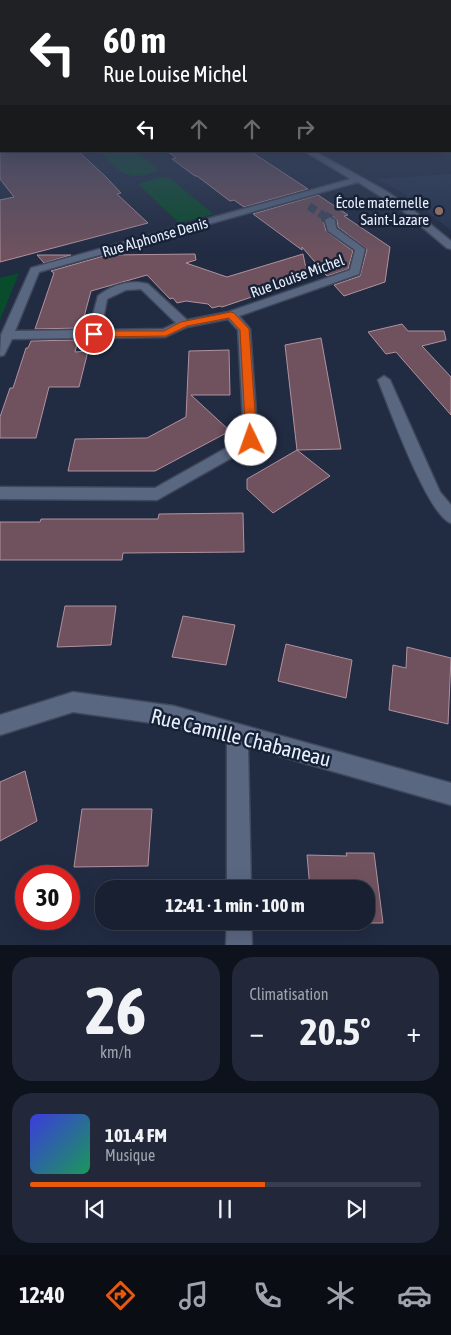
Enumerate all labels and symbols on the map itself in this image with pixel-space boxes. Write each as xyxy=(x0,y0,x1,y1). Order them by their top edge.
place label: École maternelle Saint-Lazare xyxy=(335,194,429,228)
marker: École maternelle Saint-Lazare xyxy=(433,205,445,217)
street label: Rue Alphonse Denis xyxy=(100,214,210,260)
street label: Rue Louise Michel xyxy=(248,251,346,301)
pin xyxy=(73,313,115,355)
position arrow xyxy=(224,413,276,465)
street label: Rue Camille Chabaneau xyxy=(149,703,333,771)
speed limit sign: 30 xyxy=(15,865,80,930)

